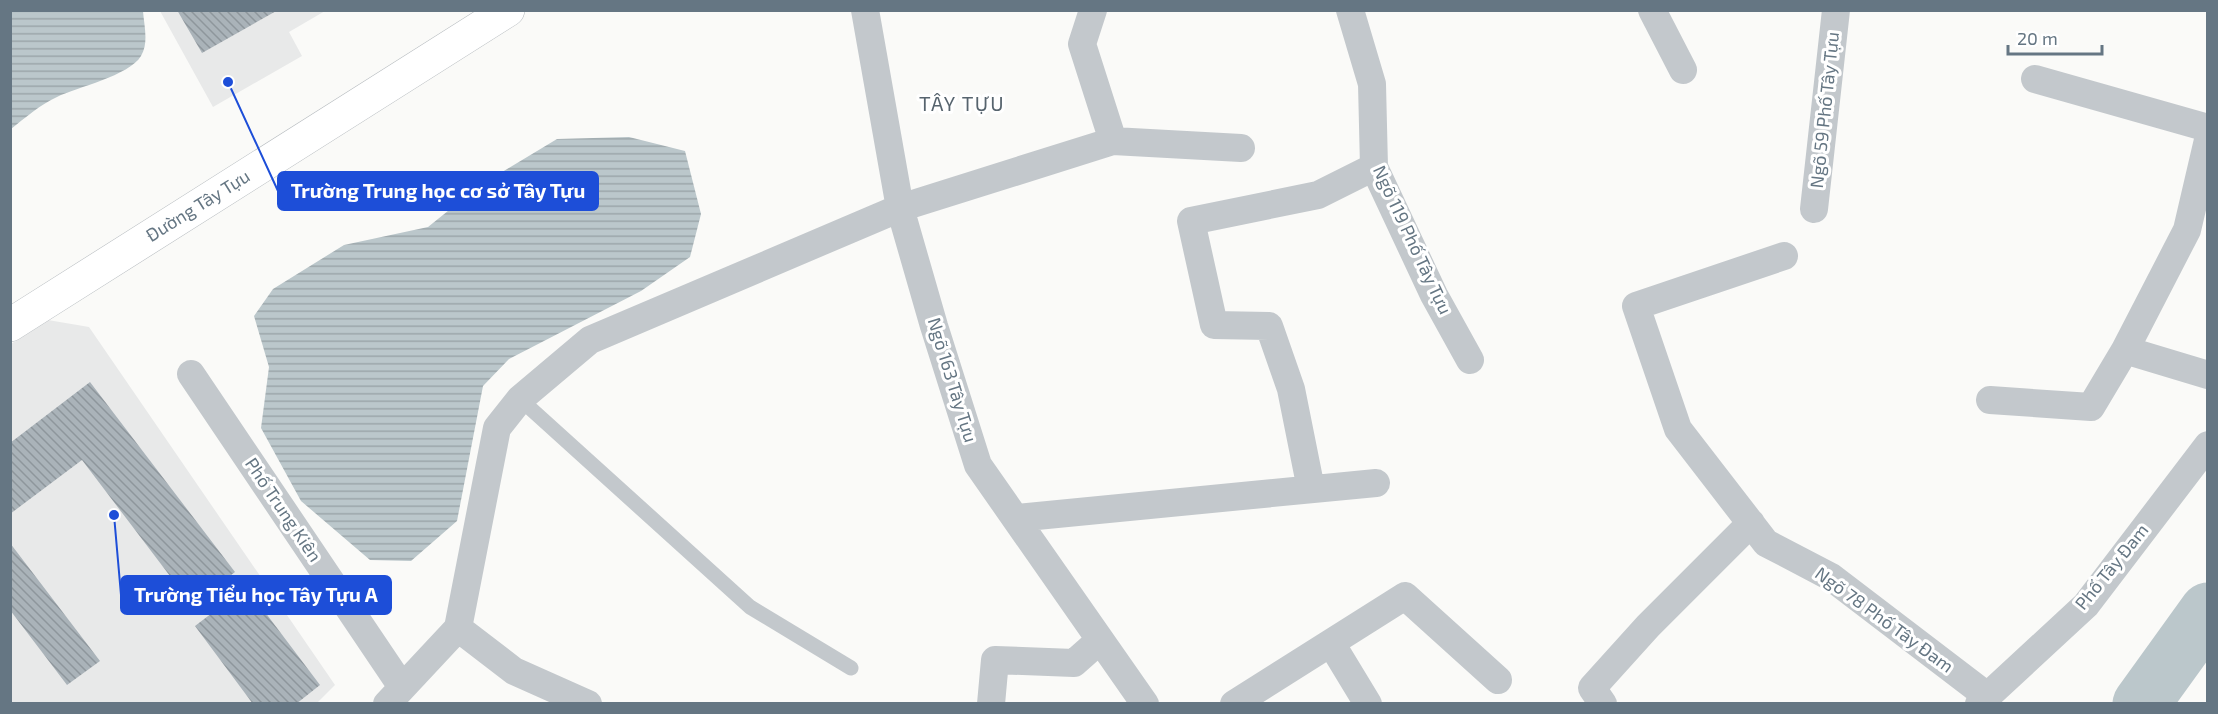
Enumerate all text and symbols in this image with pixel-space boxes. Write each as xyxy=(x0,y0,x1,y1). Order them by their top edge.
scale bar xyxy=(2008,18,2102,56)
text: 20 m xyxy=(2017,27,2058,49)
street label: Ngõ 59 Phố Tây Tựu xyxy=(1805,31,1843,189)
district label: TÂY TỰU xyxy=(919,91,1005,115)
street label: Ngõ 119 Phố Tây Tựu xyxy=(1369,162,1457,317)
street label: Đường Tây Tựu xyxy=(141,164,254,246)
callout: Trường Trung học cơ sở Tây Tựu xyxy=(278,172,598,210)
text: Trường Trung học cơ sở Tây Tựu xyxy=(291,178,585,203)
street label: Ngõ 163 Tây Tựu xyxy=(924,315,982,445)
street label: Phố Trung Kiên xyxy=(241,453,327,566)
street label: Phố Tây Đam xyxy=(2070,519,2153,614)
street label: Ngõ 78 Phố Tây Đam xyxy=(1811,562,1958,677)
callout: Trường Tiểu học Tây Tựu A xyxy=(121,576,391,614)
text: Trường Tiểu học Tây Tựu A xyxy=(134,582,379,607)

